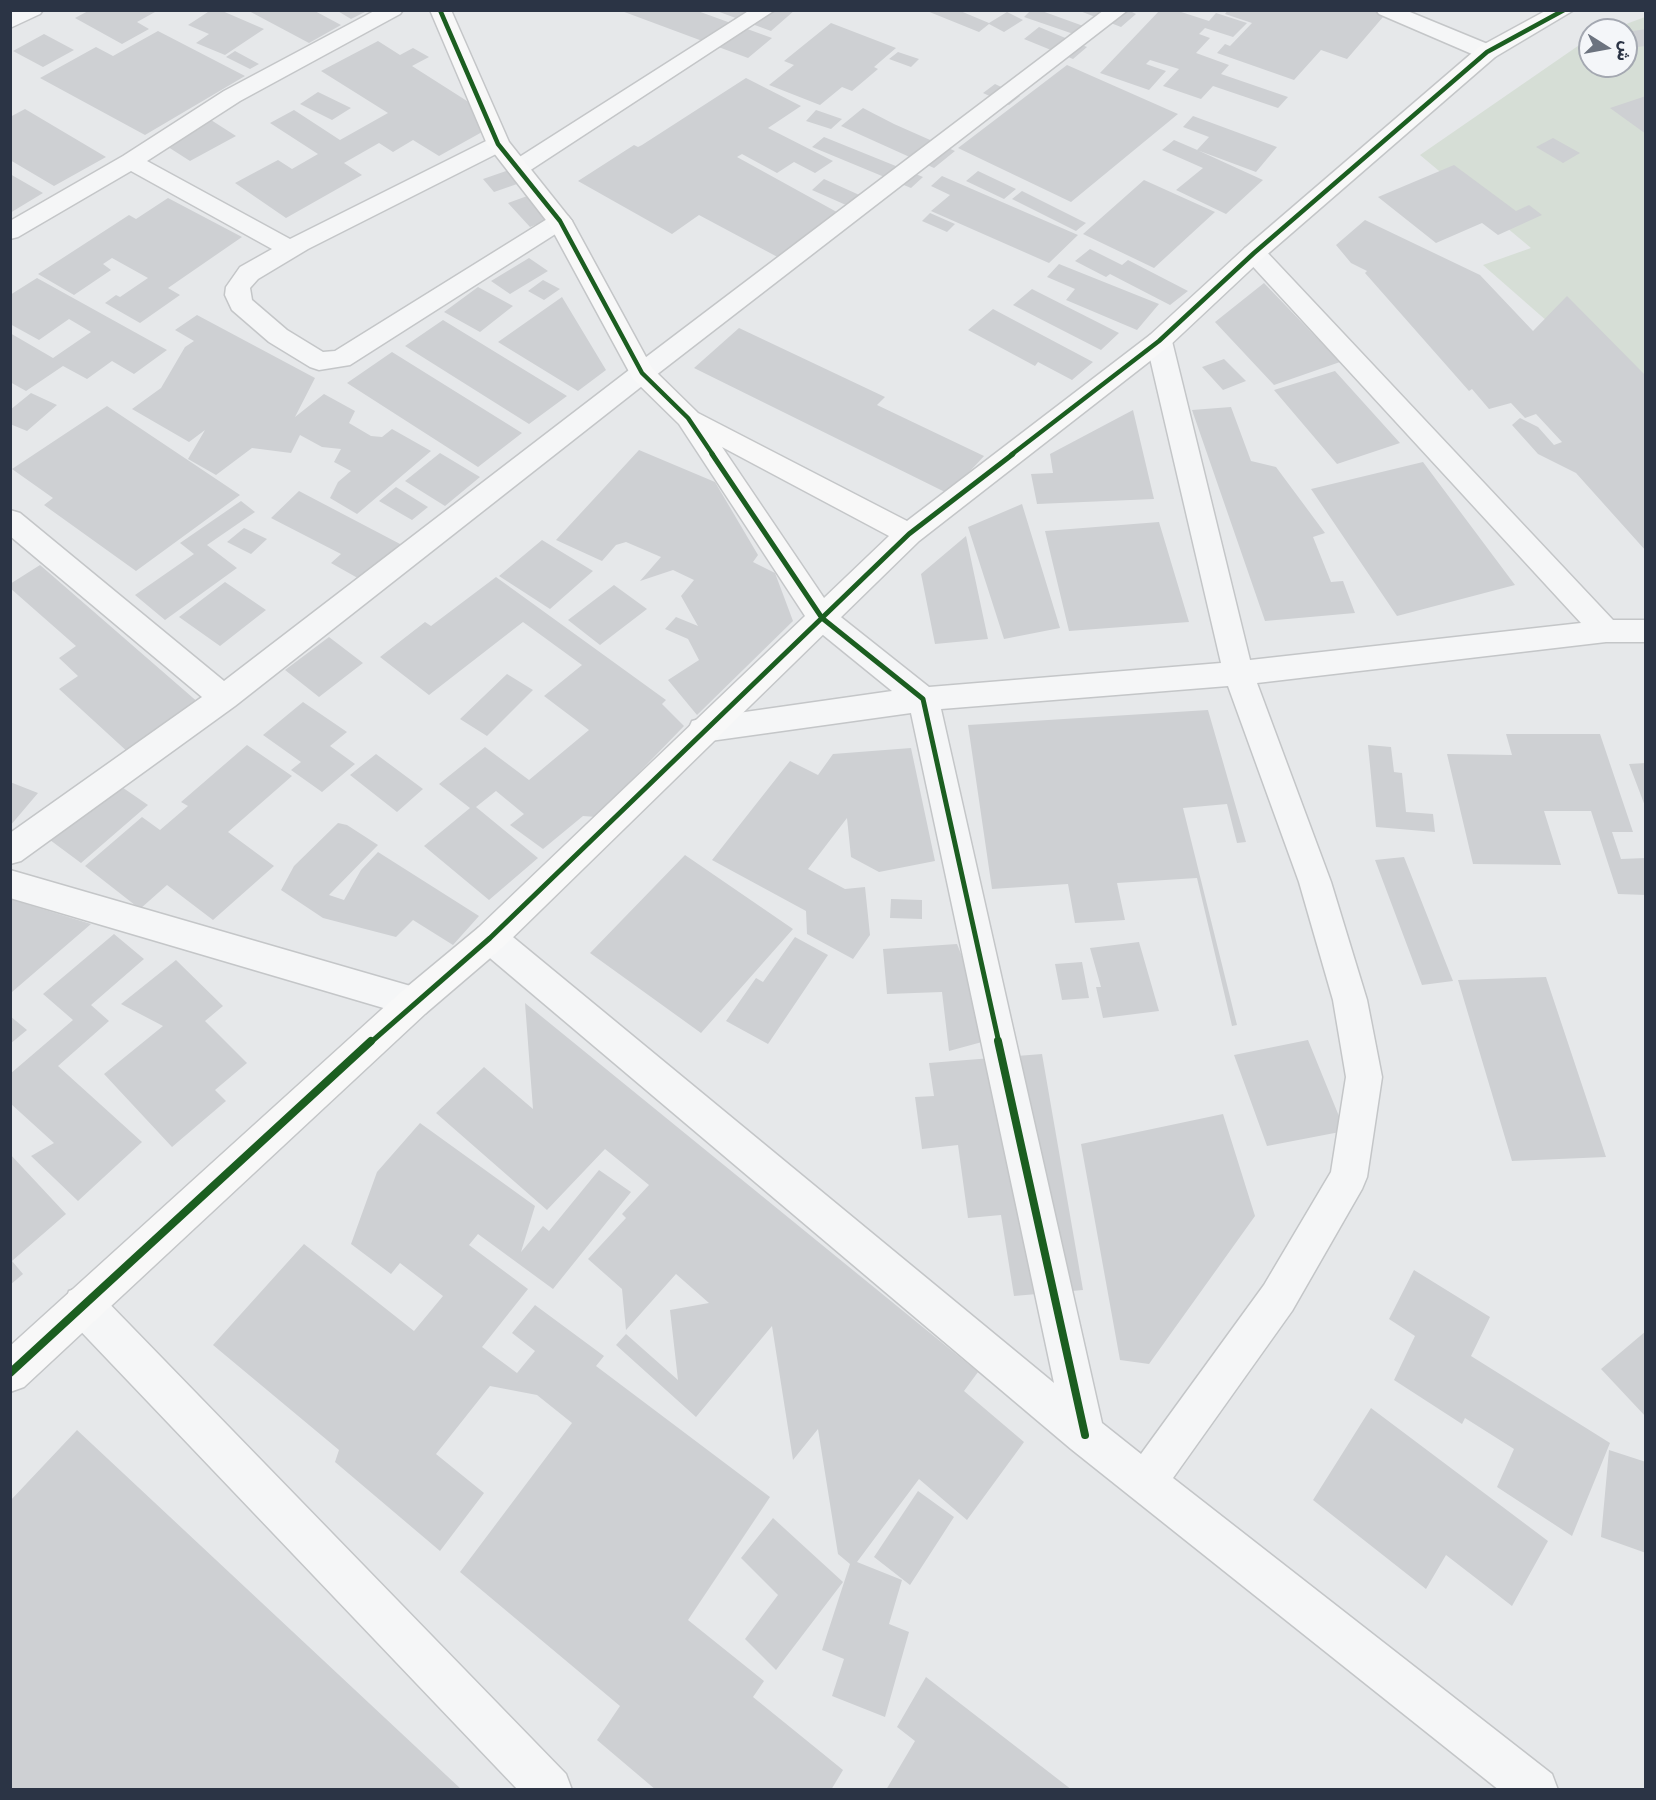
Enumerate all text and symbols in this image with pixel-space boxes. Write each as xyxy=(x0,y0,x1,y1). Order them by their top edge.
north arrow xyxy=(1578,18,1638,78)
text: ش xyxy=(1613,39,1635,63)

